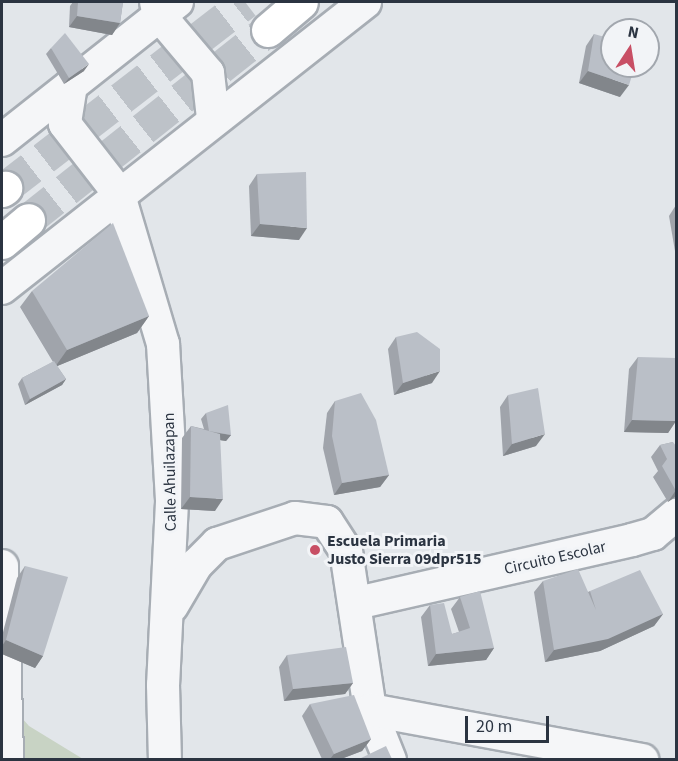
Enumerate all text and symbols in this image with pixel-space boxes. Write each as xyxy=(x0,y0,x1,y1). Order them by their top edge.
north arrow xyxy=(600,18,660,78)
text: N xyxy=(626,20,641,44)
street label: Calle Ahuilazapan xyxy=(159,413,181,531)
place label: Escuela Primaria Justo Sierra 09dpr515 xyxy=(327,531,481,569)
street label: Circuito Escolar xyxy=(502,537,608,579)
marker: Escuela Primaria Justo Sierra 09dpr515 xyxy=(308,543,322,557)
scale bar xyxy=(468,704,552,742)
text: 20 m xyxy=(476,714,512,739)

